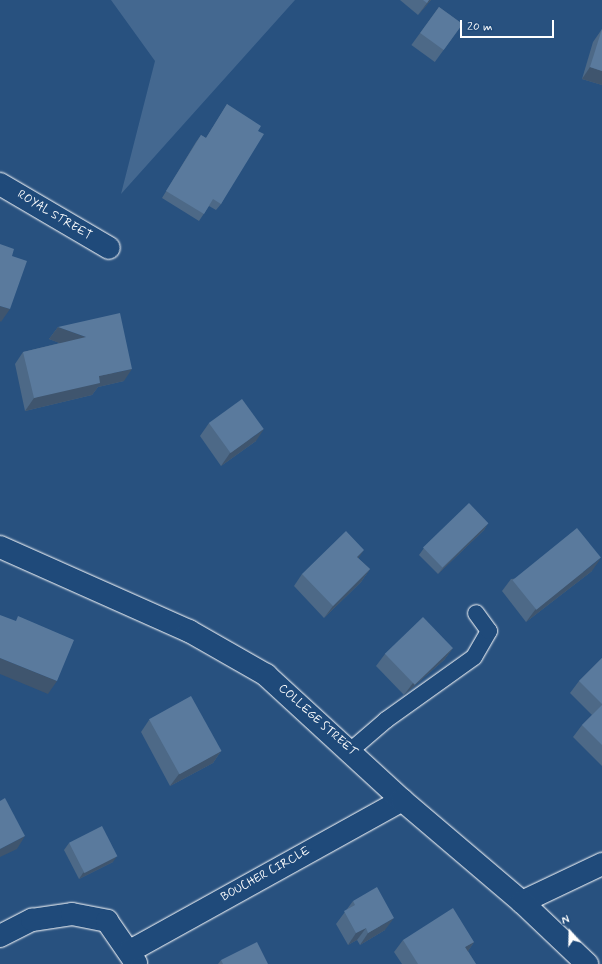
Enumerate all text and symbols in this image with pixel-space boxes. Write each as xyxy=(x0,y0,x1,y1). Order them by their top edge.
scale bar xyxy=(462,12,556,38)
text: 20 m xyxy=(467,19,493,35)
street label: ROYAL STREET xyxy=(14,188,94,244)
street label: COLLEGE STREET xyxy=(274,682,360,760)
street label: BOUCHER CIRCLE xyxy=(219,844,313,906)
north arrow xyxy=(550,912,590,952)
text: N xyxy=(560,913,572,929)

